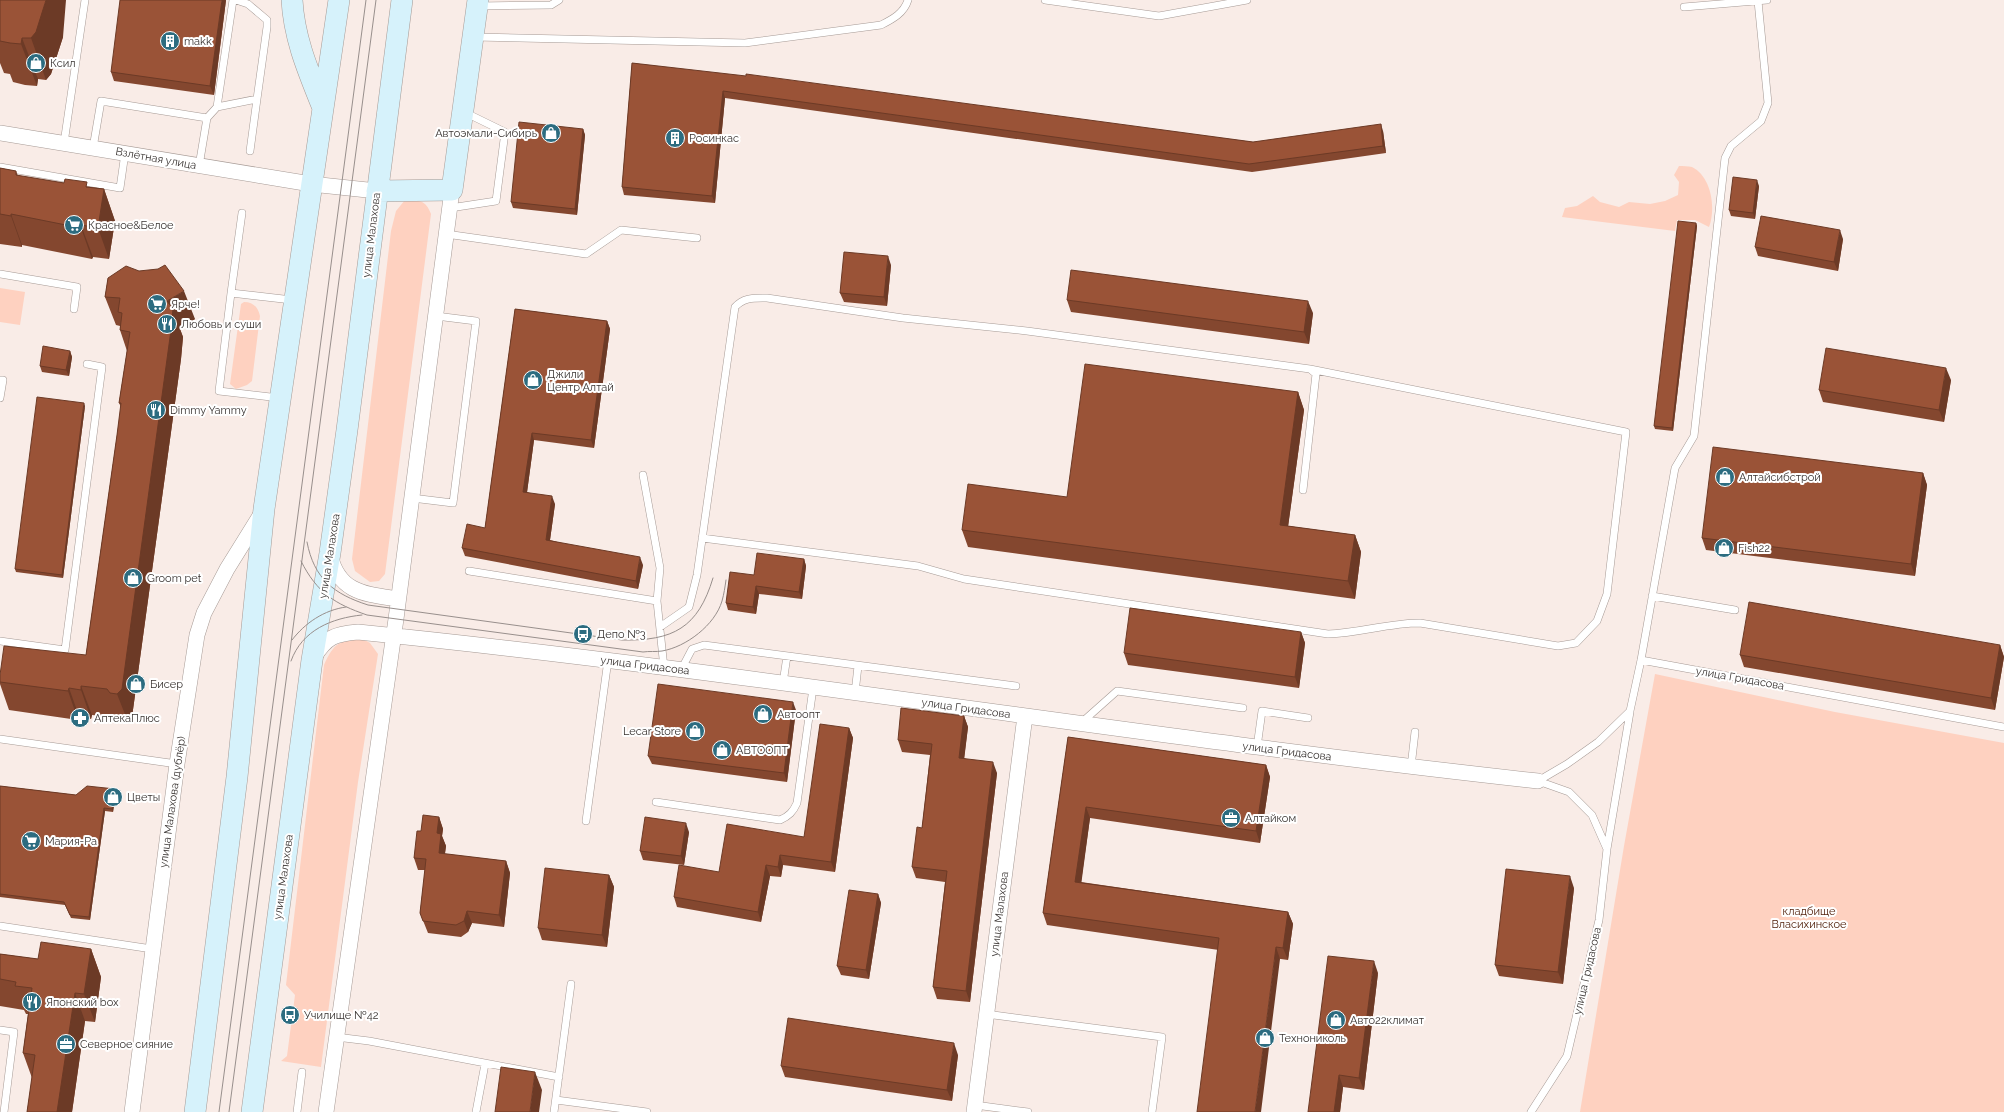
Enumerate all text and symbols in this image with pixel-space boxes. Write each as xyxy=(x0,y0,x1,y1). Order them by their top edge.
building icon: makk xyxy=(159,30,181,52)
place label: makk xyxy=(184,35,212,48)
shop icon: Ксил xyxy=(25,52,47,74)
place label: Ксил xyxy=(50,57,75,70)
shop icon: Автоэмали-Сибирь xyxy=(540,122,562,144)
place label: Автоэмали-Сибирь xyxy=(435,127,538,140)
building icon: Росинкас xyxy=(664,127,686,149)
place label: Росинкас xyxy=(689,132,739,145)
street label: Взлётная улица xyxy=(114,145,197,172)
street label: улица Малахова xyxy=(360,192,383,278)
supermarket icon: Красное&Белое xyxy=(63,214,85,236)
place label: Красное&Белое xyxy=(88,219,174,232)
supermarket icon: Ярче! xyxy=(146,293,168,315)
place label: Ярче! xyxy=(171,298,200,311)
restaurant icon: Любовь и суши xyxy=(156,313,178,335)
place label: Любовь и суши xyxy=(181,318,261,331)
place label: Джили Центр Алтай xyxy=(547,368,614,394)
shop icon: Джили Центр Алтай xyxy=(522,369,544,391)
restaurant icon: Dimmy Yammy xyxy=(145,399,167,421)
place label: Dimmy Yammy xyxy=(170,404,247,417)
shop icon: Алтайсибстрой xyxy=(1714,466,1736,488)
place label: Алтайсибстрой xyxy=(1739,471,1821,484)
street label: улица Малахова xyxy=(316,513,343,599)
shop icon: Fish22 xyxy=(1713,537,1735,559)
place label: Fish22 xyxy=(1738,542,1770,555)
shop icon: Groom pet xyxy=(122,567,144,589)
place label: Groom pet xyxy=(147,572,202,585)
bus stop icon: Депо №3 xyxy=(572,623,594,645)
place label: Депо №3 xyxy=(597,628,646,641)
street label: улица Гридасова xyxy=(600,654,690,677)
street label: улица Гридасова xyxy=(1695,664,1785,693)
shop icon: Бисер xyxy=(125,673,147,695)
place label: Бисер xyxy=(150,678,183,691)
street label: улица Гридасова xyxy=(921,696,1011,721)
shop icon: Автоопт xyxy=(752,703,774,725)
pharmacy icon: АптекаПлюс xyxy=(69,707,91,729)
place label: Автоопт xyxy=(777,708,821,721)
place label: АптекаПлюс xyxy=(94,712,160,725)
shop icon: Lecar Store xyxy=(684,720,706,742)
place label: Lecar Store xyxy=(623,725,682,738)
street label: улица Малахова (дублёр) xyxy=(157,735,188,869)
shop icon: АВТООПТ xyxy=(711,739,733,761)
street label: улица Гридасова xyxy=(1242,740,1332,763)
place label: АВТООПТ xyxy=(736,744,788,757)
shop icon: Цветы xyxy=(102,786,124,808)
place label: Цветы xyxy=(127,791,160,804)
office icon: Алтайком xyxy=(1220,807,1242,829)
place label: Алтайком xyxy=(1245,812,1296,825)
supermarket icon: Мария-Ра xyxy=(20,830,42,852)
street label: улица Малахова xyxy=(271,834,296,920)
place label: Мария-Ра xyxy=(45,835,97,848)
street label: улица Малахова xyxy=(988,871,1011,957)
park label: кладбище Власихинское xyxy=(1771,905,1847,931)
street label: улица Гридасова xyxy=(1571,926,1604,1016)
restaurant icon: Японский box xyxy=(21,991,43,1013)
place label: Японский box xyxy=(46,996,119,1009)
bus stop icon: Училище №42 xyxy=(279,1004,301,1026)
place label: Училище №42 xyxy=(304,1009,379,1022)
shop icon: Авто22климат xyxy=(1325,1009,1347,1031)
place label: Авто22климат xyxy=(1350,1014,1425,1027)
shop icon: Технониколь xyxy=(1254,1027,1276,1049)
place label: Технониколь xyxy=(1279,1032,1347,1045)
office icon: Северное сияние xyxy=(55,1033,77,1055)
place label: Северное сияние xyxy=(80,1038,174,1051)

